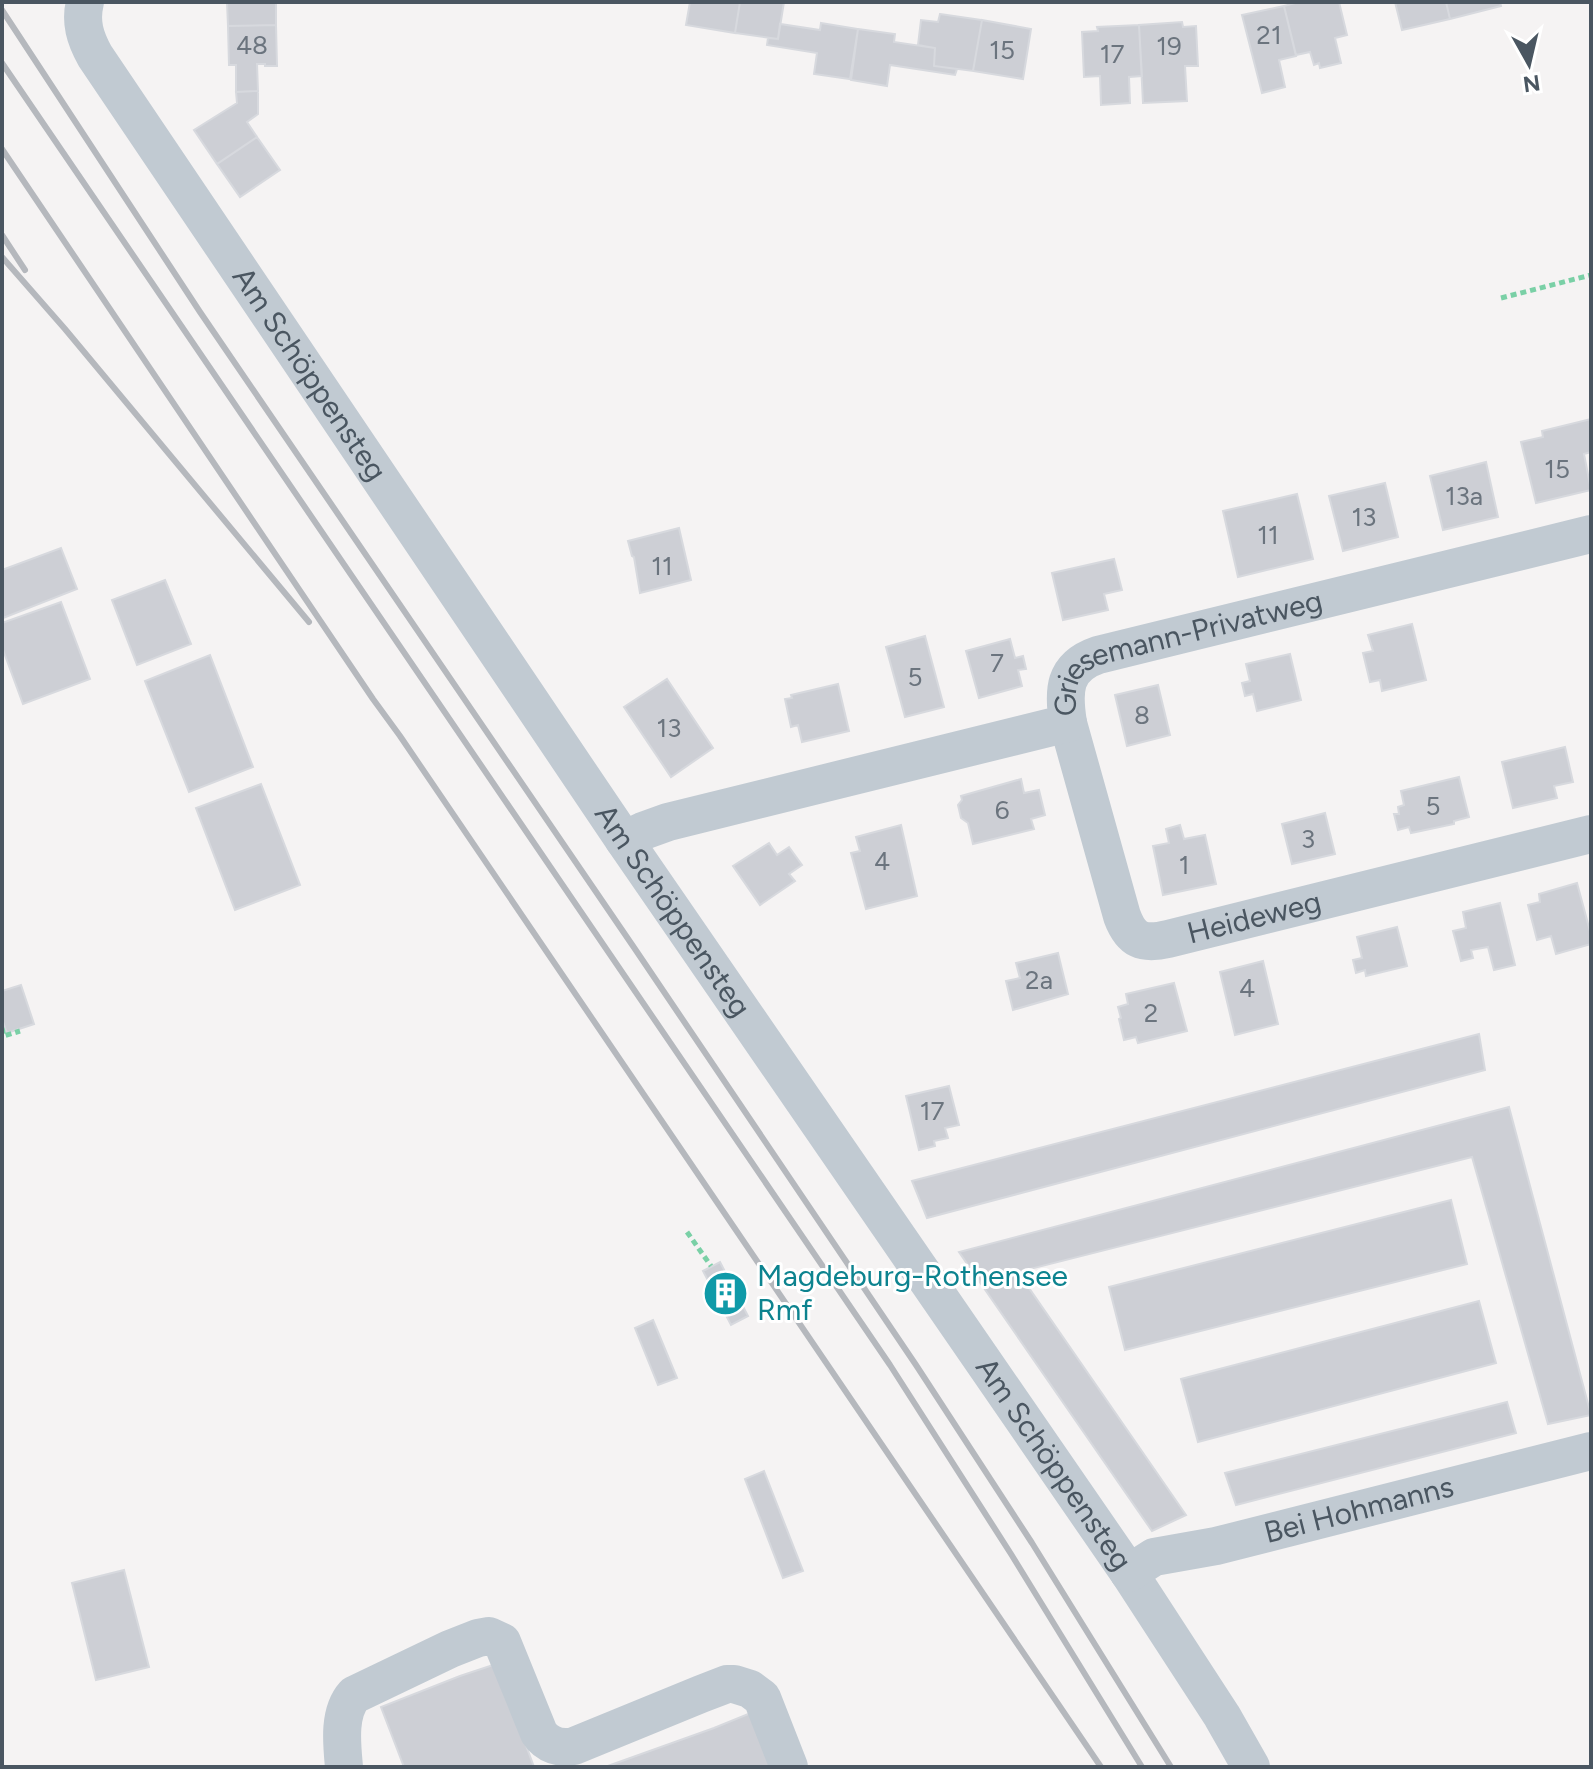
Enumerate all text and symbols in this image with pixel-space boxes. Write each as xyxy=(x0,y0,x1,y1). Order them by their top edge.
house number: 21 xyxy=(1256,19,1282,51)
north arrow xyxy=(1489,24,1569,104)
house number: 48 xyxy=(236,29,268,61)
house number: 19 xyxy=(1156,30,1182,62)
house number: 15 xyxy=(989,34,1015,66)
house number: 17 xyxy=(1100,38,1124,70)
text: N xyxy=(1521,69,1542,98)
street label: Am Schöppensteg xyxy=(225,260,395,488)
house number: 15 xyxy=(1544,453,1570,485)
house number: 13a xyxy=(1445,480,1483,512)
house number: 13 xyxy=(1352,501,1376,533)
house number: 11 xyxy=(1257,519,1279,551)
house number: 11 xyxy=(651,550,673,582)
street label: Griesemann-Privatweg xyxy=(1046,582,1326,717)
house number: 7 xyxy=(990,647,1004,679)
house number: 5 xyxy=(908,661,922,693)
house number: 8 xyxy=(1134,699,1150,731)
house number: 13 xyxy=(657,712,681,744)
house number: 5 xyxy=(1426,790,1440,822)
house number: 6 xyxy=(995,794,1009,826)
street label: Am Schöppensteg xyxy=(587,797,759,1024)
house number: 3 xyxy=(1301,823,1315,855)
house number: 4 xyxy=(874,845,890,877)
house number: 1 xyxy=(1179,849,1189,881)
street label: Heideweg xyxy=(1183,883,1325,952)
house number: 2a xyxy=(1025,964,1053,996)
house number: 4 xyxy=(1239,972,1255,1004)
house number: 2 xyxy=(1144,997,1158,1029)
house number: 17 xyxy=(920,1095,944,1127)
place label: Magdeburg-Rothensee Rmf xyxy=(757,1257,1068,1328)
building icon: Magdeburg-Rothensee Rmf xyxy=(702,1269,750,1317)
street label: Am Schöppensteg xyxy=(968,1350,1140,1577)
street label: Bei Hohmanns xyxy=(1260,1468,1457,1551)

